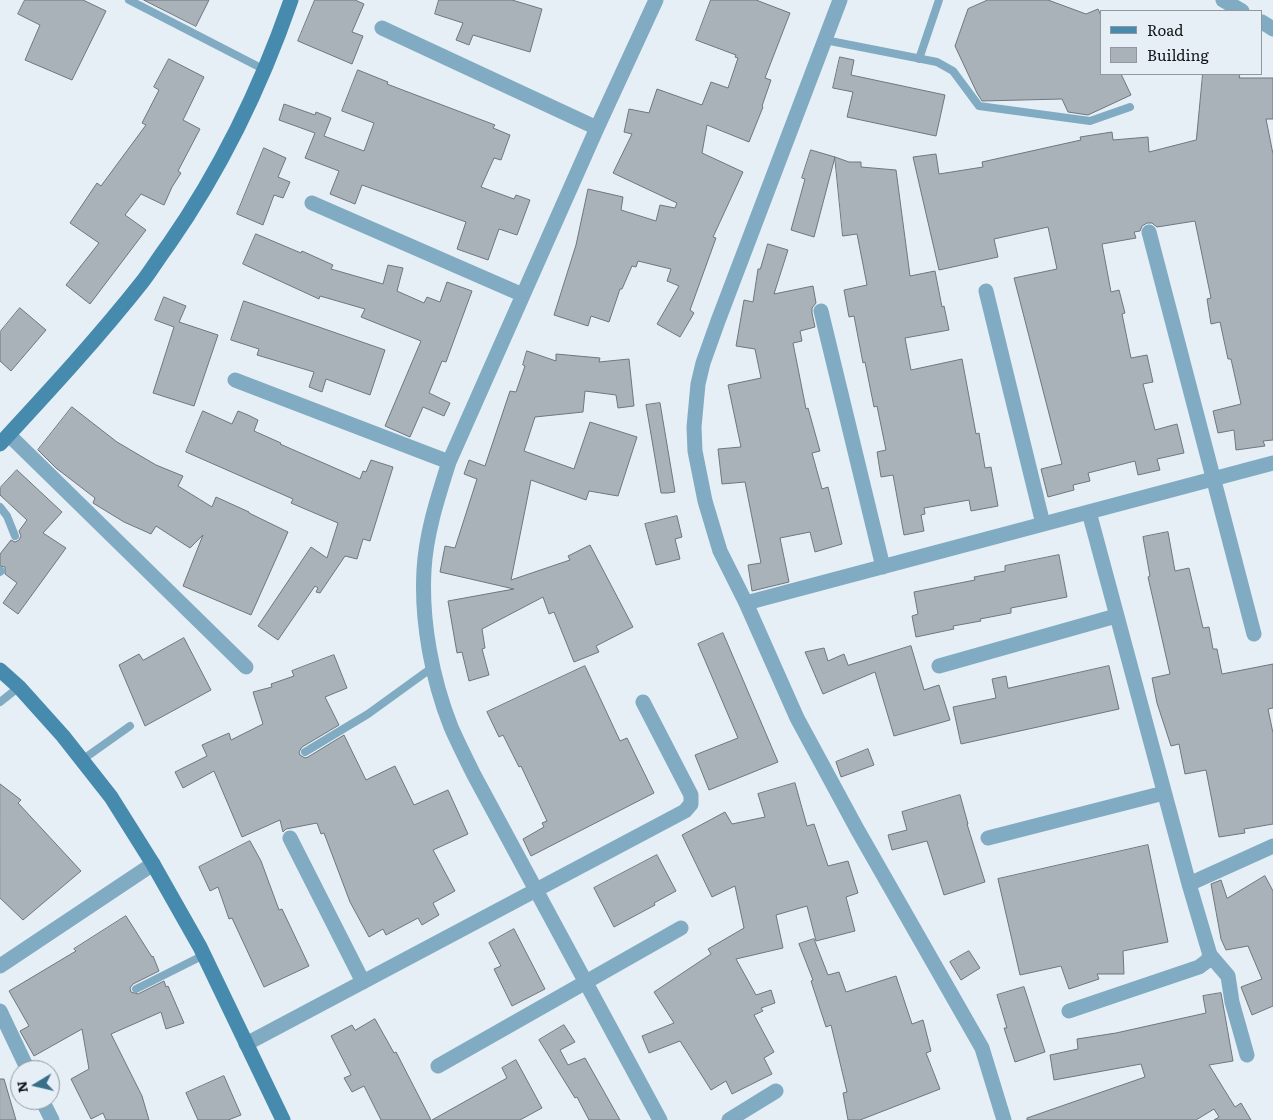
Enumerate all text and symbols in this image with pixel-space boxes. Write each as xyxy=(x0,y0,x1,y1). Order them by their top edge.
legend xyxy=(1100,10,1263,75)
text: Road xyxy=(1147,18,1183,41)
text: Building xyxy=(1147,43,1209,66)
north arrow xyxy=(10,1060,60,1110)
text: N xyxy=(10,1080,32,1095)

